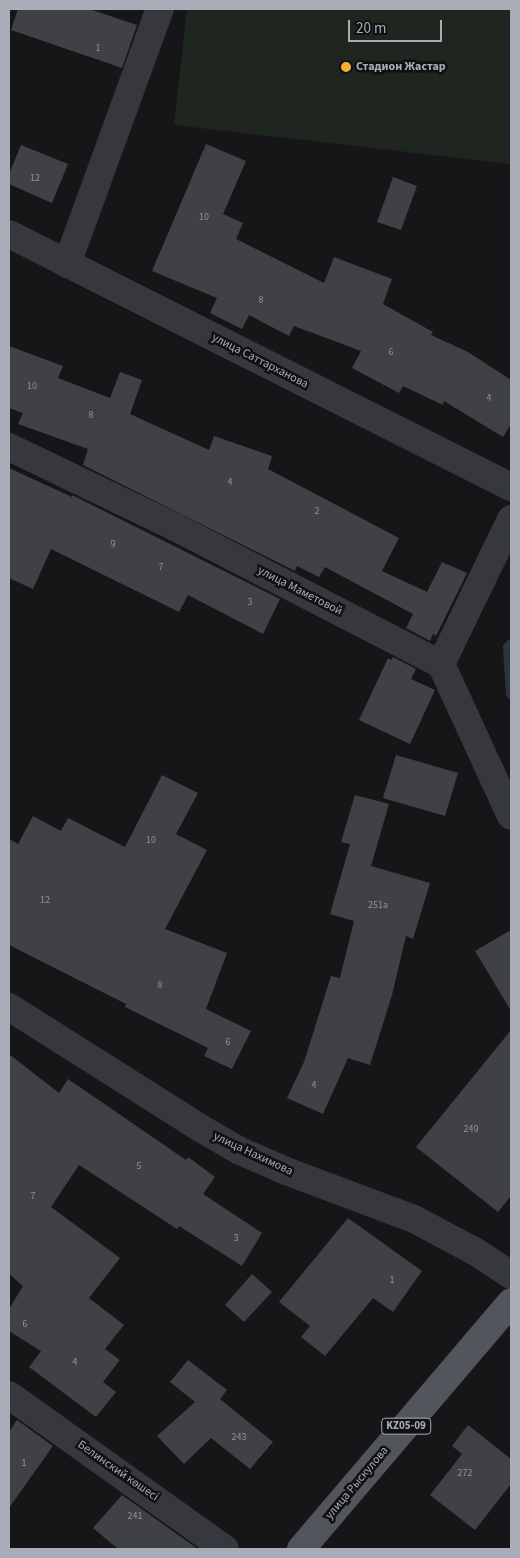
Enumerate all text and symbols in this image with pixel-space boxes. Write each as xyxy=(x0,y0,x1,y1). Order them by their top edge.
scale bar xyxy=(350,10,444,42)
text: 20 m xyxy=(356,18,386,39)
house number: 1 xyxy=(96,43,100,55)
place label: Стадион Жастар xyxy=(356,60,446,74)
marker: Стадион Жастар xyxy=(340,61,352,73)
house number: 12 xyxy=(30,173,40,185)
house number: 10 xyxy=(199,212,209,224)
house number: 8 xyxy=(259,295,263,307)
street label: улица Саттарханова xyxy=(209,330,311,392)
house number: 6 xyxy=(389,347,393,359)
house number: 10 xyxy=(27,381,37,393)
house number: 4 xyxy=(487,393,491,405)
house number: 8 xyxy=(89,410,93,422)
house number: 4 xyxy=(228,477,232,489)
house number: 2 xyxy=(315,506,319,518)
house number: 9 xyxy=(111,539,115,551)
house number: 7 xyxy=(159,562,163,574)
street label: улица Маметовой xyxy=(255,563,345,619)
house number: 3 xyxy=(248,597,252,609)
house number: 10 xyxy=(146,835,156,847)
house number: 12 xyxy=(40,895,50,907)
house number: 251а xyxy=(368,900,388,912)
house number: 8 xyxy=(158,980,162,992)
house number: 6 xyxy=(226,1037,230,1049)
house number: 4 xyxy=(312,1080,316,1092)
house number: 249 xyxy=(464,1124,478,1136)
street label: улица Нахимова xyxy=(211,1129,295,1179)
house number: 5 xyxy=(137,1161,141,1173)
house number: 7 xyxy=(31,1191,35,1203)
house number: 3 xyxy=(234,1233,238,1245)
house number: 1 xyxy=(390,1275,394,1287)
house number: 6 xyxy=(23,1319,27,1331)
house number: 4 xyxy=(73,1357,77,1369)
road number: KZ05-09 xyxy=(381,1418,431,1434)
house number: 243 xyxy=(232,1432,246,1444)
street label: Белинский көшесi xyxy=(75,1438,161,1504)
street label: улица Рыскулова xyxy=(322,1444,392,1522)
house number: 1 xyxy=(22,1458,26,1470)
house number: 272 xyxy=(458,1468,472,1480)
house number: 241 xyxy=(128,1511,142,1523)

